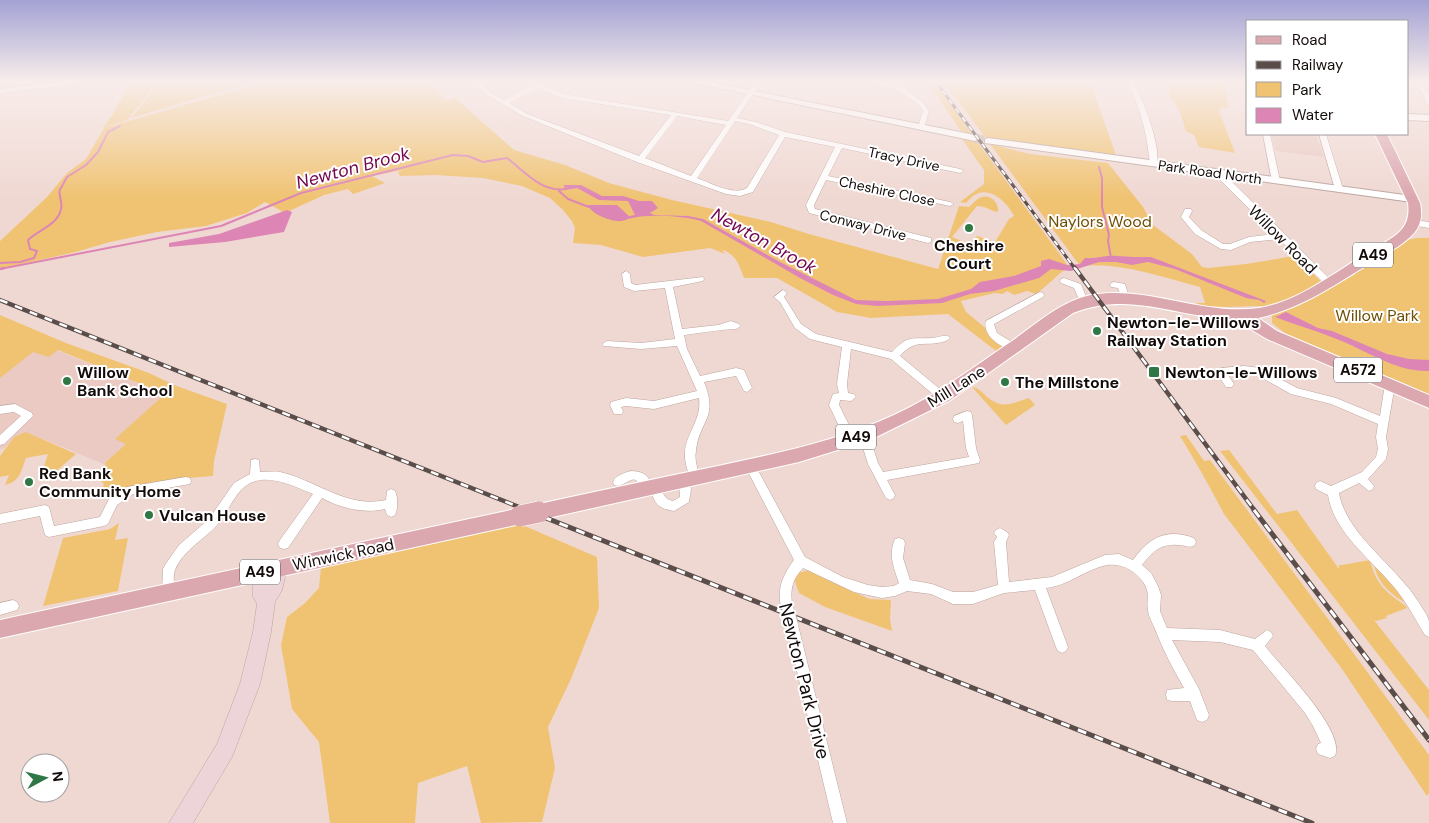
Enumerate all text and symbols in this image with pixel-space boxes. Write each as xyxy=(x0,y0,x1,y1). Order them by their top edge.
legend xyxy=(1246,20,1409,135)
text: Road xyxy=(1292,30,1327,50)
text: Railway xyxy=(1292,55,1344,75)
text: Park xyxy=(1292,80,1322,100)
text: Water xyxy=(1292,105,1334,125)
water label: Newton Brook xyxy=(293,141,413,195)
street label: Tracy Drive xyxy=(867,143,941,175)
street label: Park Road North xyxy=(1157,156,1263,188)
street label: Cheshire Close xyxy=(837,172,937,210)
street label: Willow Road xyxy=(1244,200,1322,278)
water label: Newton Brook xyxy=(707,202,822,280)
street label: Conway Drive xyxy=(818,206,908,244)
park label: Naylors Wood xyxy=(1048,211,1152,232)
marker: Cheshire Court xyxy=(963,222,975,234)
place label: Cheshire Court xyxy=(934,235,1004,274)
road number: A49 xyxy=(1353,242,1393,268)
park label: Willow Park xyxy=(1335,305,1419,326)
place label: Newton-le-Willows Railway Station xyxy=(1107,312,1260,351)
marker: Newton-le-Willows Railway Station xyxy=(1091,325,1103,337)
road number: A572 xyxy=(1334,358,1382,382)
street label: Mill Lane xyxy=(924,361,989,412)
place label: Willow Bank School xyxy=(77,362,173,401)
place label: Newton-le-Willows xyxy=(1165,362,1318,383)
marker: Newton-le-Willows xyxy=(1147,365,1161,379)
place label: The Millstone xyxy=(1015,372,1119,393)
marker: Willow Bank School xyxy=(61,375,73,387)
marker: The Millstone xyxy=(999,376,1011,388)
road number: A49 xyxy=(836,424,876,450)
place label: Red Bank Community Home xyxy=(39,463,181,502)
marker: Red Bank Community Home xyxy=(23,476,35,488)
place label: Vulcan House xyxy=(159,505,266,526)
marker: Vulcan House xyxy=(143,509,155,521)
street label: Winwick Road xyxy=(290,533,396,575)
road number: A49 xyxy=(240,560,280,584)
street label: Newton Park Drive xyxy=(773,600,836,762)
north arrow xyxy=(20,753,70,803)
text: N xyxy=(48,770,67,783)

